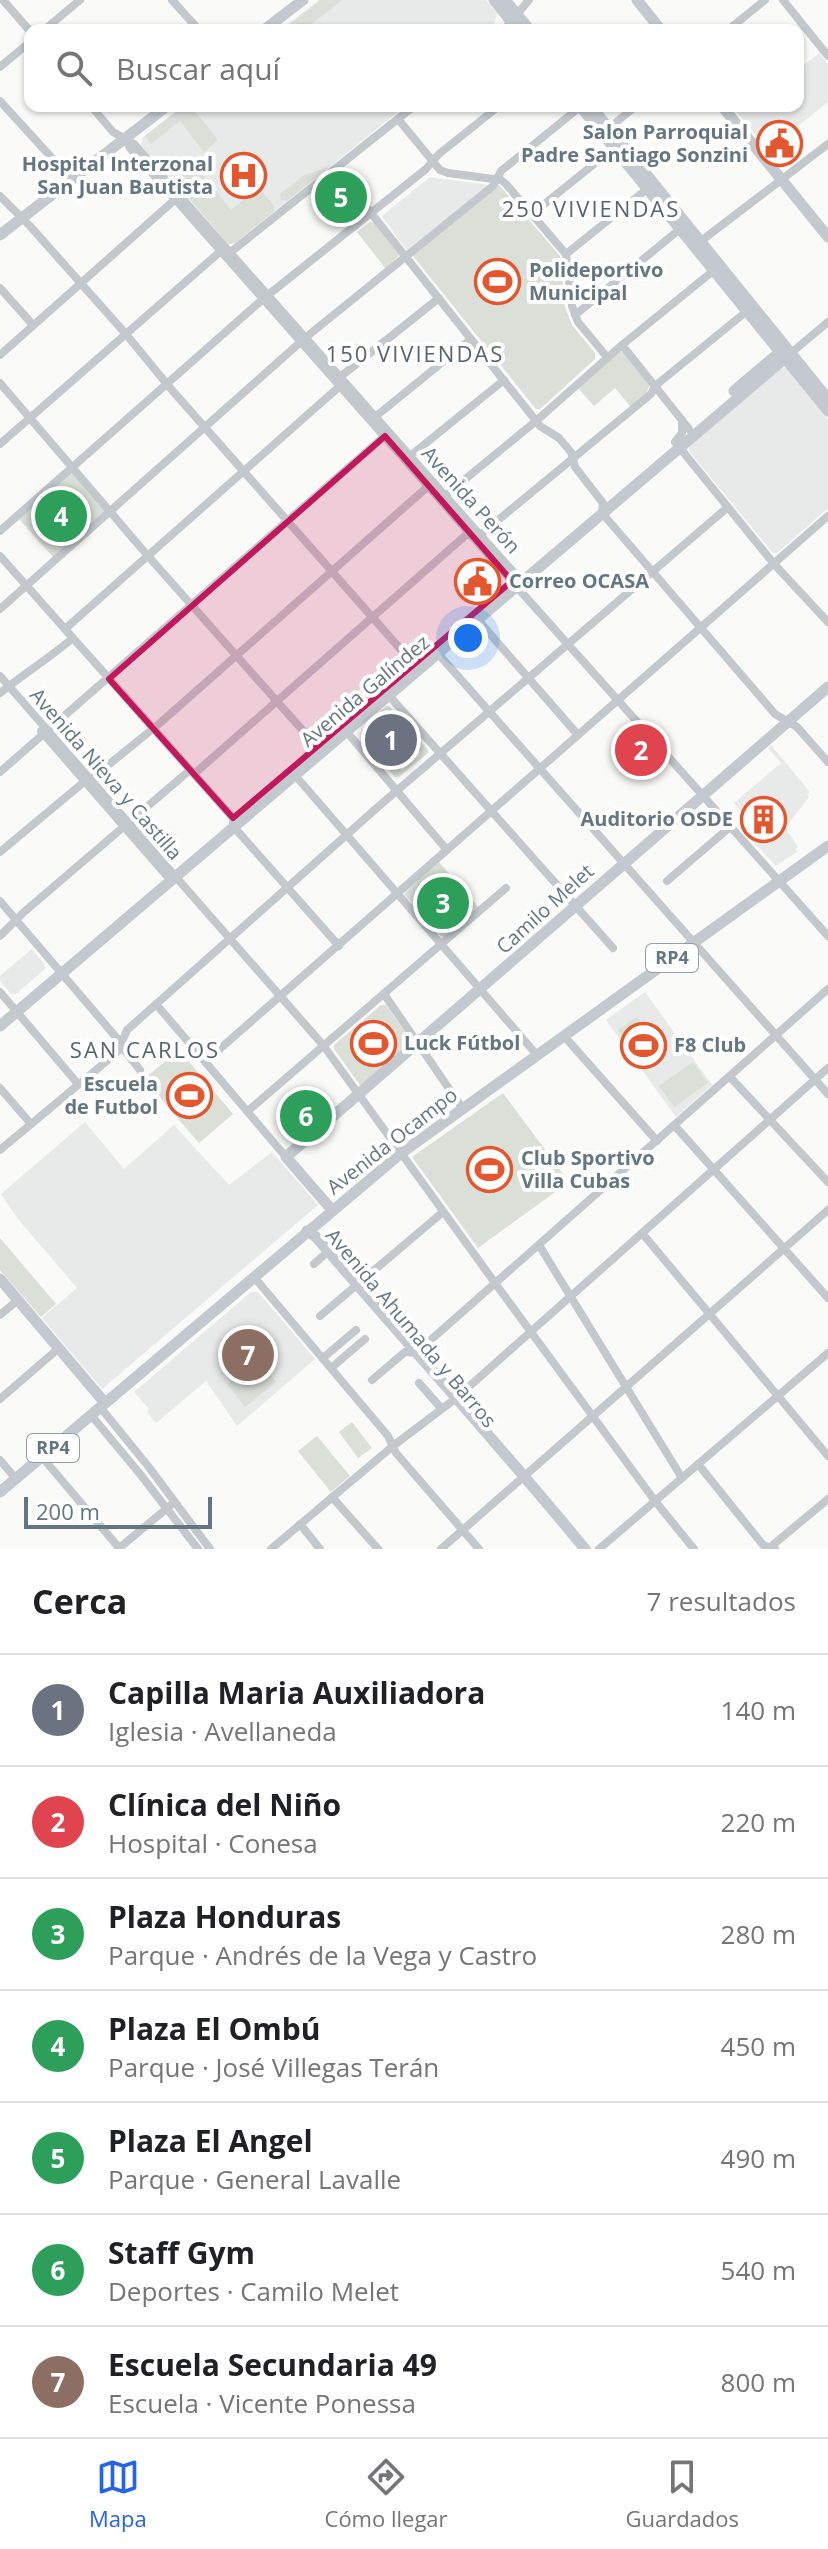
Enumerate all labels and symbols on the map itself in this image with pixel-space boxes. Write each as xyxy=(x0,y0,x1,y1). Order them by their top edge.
place label: Salon Parroquial Padre Santiago Sonzini xyxy=(521,118,748,168)
public building icon: Salon Parroquial Padre Santiago Sonzini xyxy=(755,120,803,168)
place label: Hospital Interzonal San Juan Bautista xyxy=(22,150,213,200)
hospital icon: Hospital Interzonal San Juan Bautista xyxy=(220,151,268,199)
pin: 5 xyxy=(315,167,367,227)
district label: 250 VIVIENDAS xyxy=(502,193,680,223)
place label: Polideportivo Municipal xyxy=(529,256,663,306)
sports icon: Polideportivo Municipal xyxy=(474,257,522,305)
district label: 150 VIVIENDAS xyxy=(326,338,504,368)
street label: Avenida Perón xyxy=(416,440,527,559)
pin: 4 xyxy=(35,486,87,546)
public building icon: Correo OCASA xyxy=(454,557,502,605)
place label: Correo OCASA xyxy=(509,567,649,594)
your location xyxy=(448,618,488,658)
street label: Avenida Galíndez xyxy=(294,629,435,753)
street label: Avenida Nieva y Castilla xyxy=(24,682,188,865)
pin: 1 xyxy=(365,710,417,770)
pin: 2 xyxy=(615,720,667,780)
building icon: Auditorio OSDE xyxy=(740,795,788,843)
place label: Auditorio OSDE xyxy=(581,805,733,832)
street label: Camilo Melet xyxy=(490,858,599,960)
pin: 3 xyxy=(417,873,469,933)
road number: RP4 xyxy=(646,944,698,972)
sports icon: Luck Fútbol xyxy=(349,1019,397,1067)
sports icon: F8 Club xyxy=(619,1021,667,1069)
place label: Luck Fútbol xyxy=(404,1029,520,1056)
place label: F8 Club xyxy=(674,1031,746,1058)
district label: SAN CARLOS xyxy=(70,1034,220,1064)
place label: Escuela de Futbol xyxy=(64,1070,158,1120)
sports icon: Escuela de Futbol xyxy=(165,1072,213,1120)
street label: Avenida Ocampo xyxy=(321,1081,463,1200)
pin: 6 xyxy=(280,1086,332,1146)
place label: Club Sportivo Villa Cubas xyxy=(521,1144,655,1194)
sports icon: Club Sportivo Villa Cubas xyxy=(466,1146,514,1194)
street label: Avenida Ahumada y Barros xyxy=(320,1222,503,1433)
pin: 7 xyxy=(222,1325,274,1385)
road number: RP4 xyxy=(27,1434,79,1462)
scale bar xyxy=(24,1493,212,1529)

